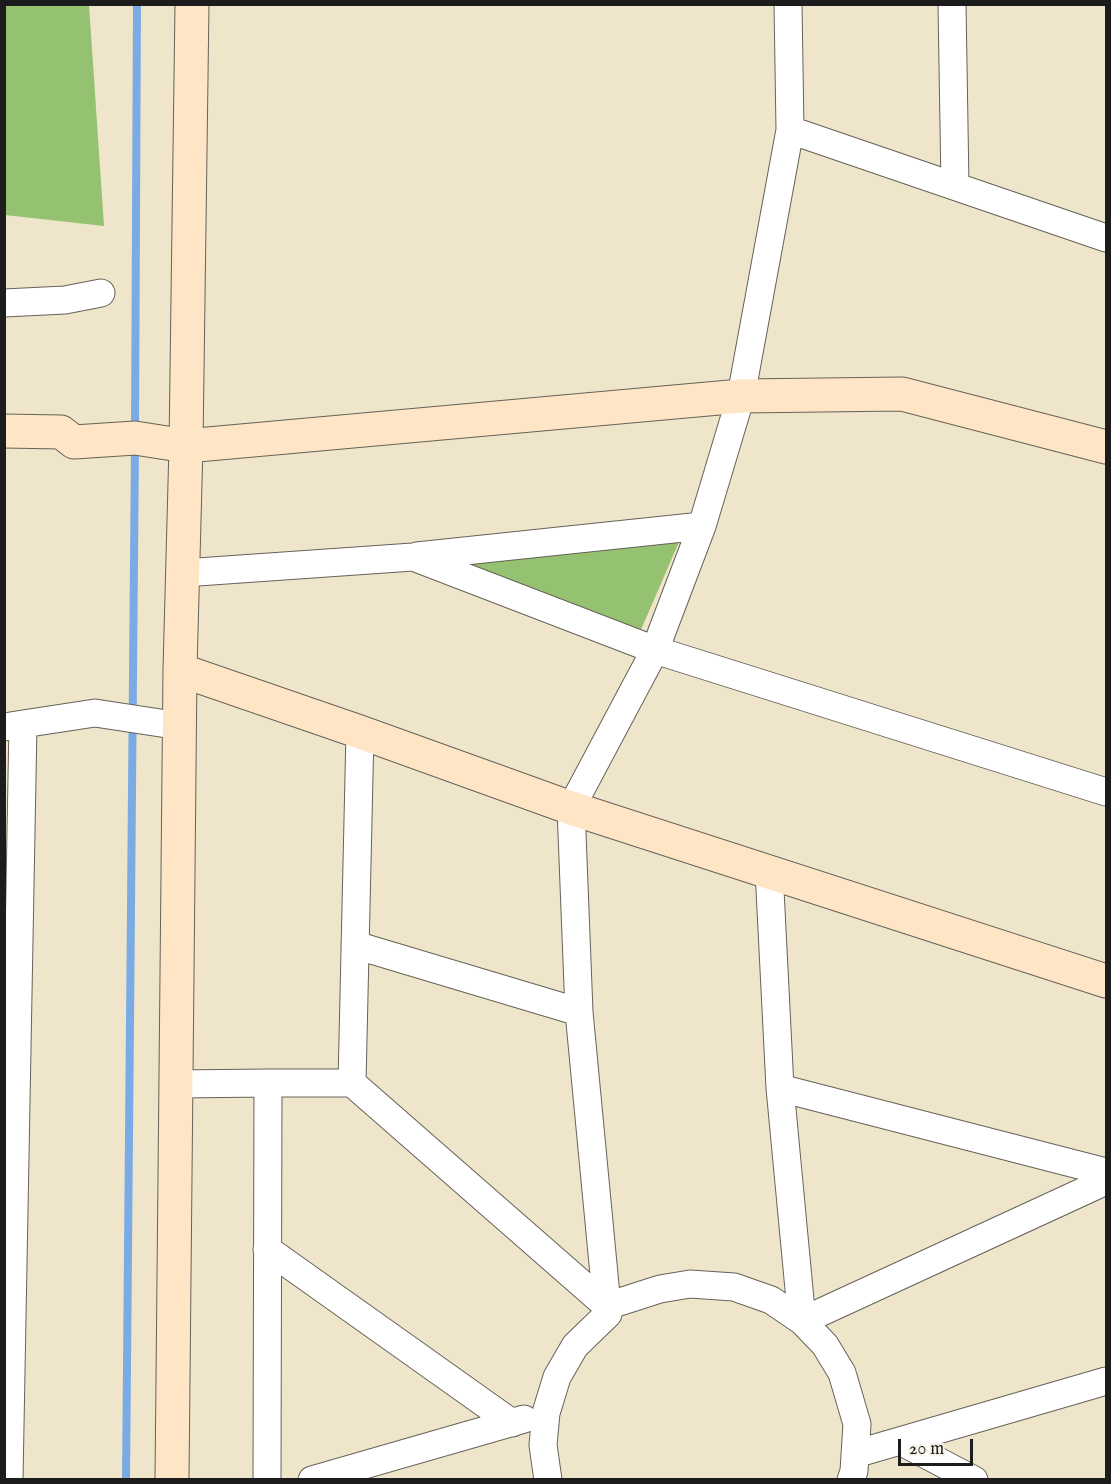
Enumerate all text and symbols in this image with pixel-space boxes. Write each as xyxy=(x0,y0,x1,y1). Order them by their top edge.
scale bar xyxy=(901,1427,976,1465)
text: 20 m xyxy=(909,1438,944,1461)

